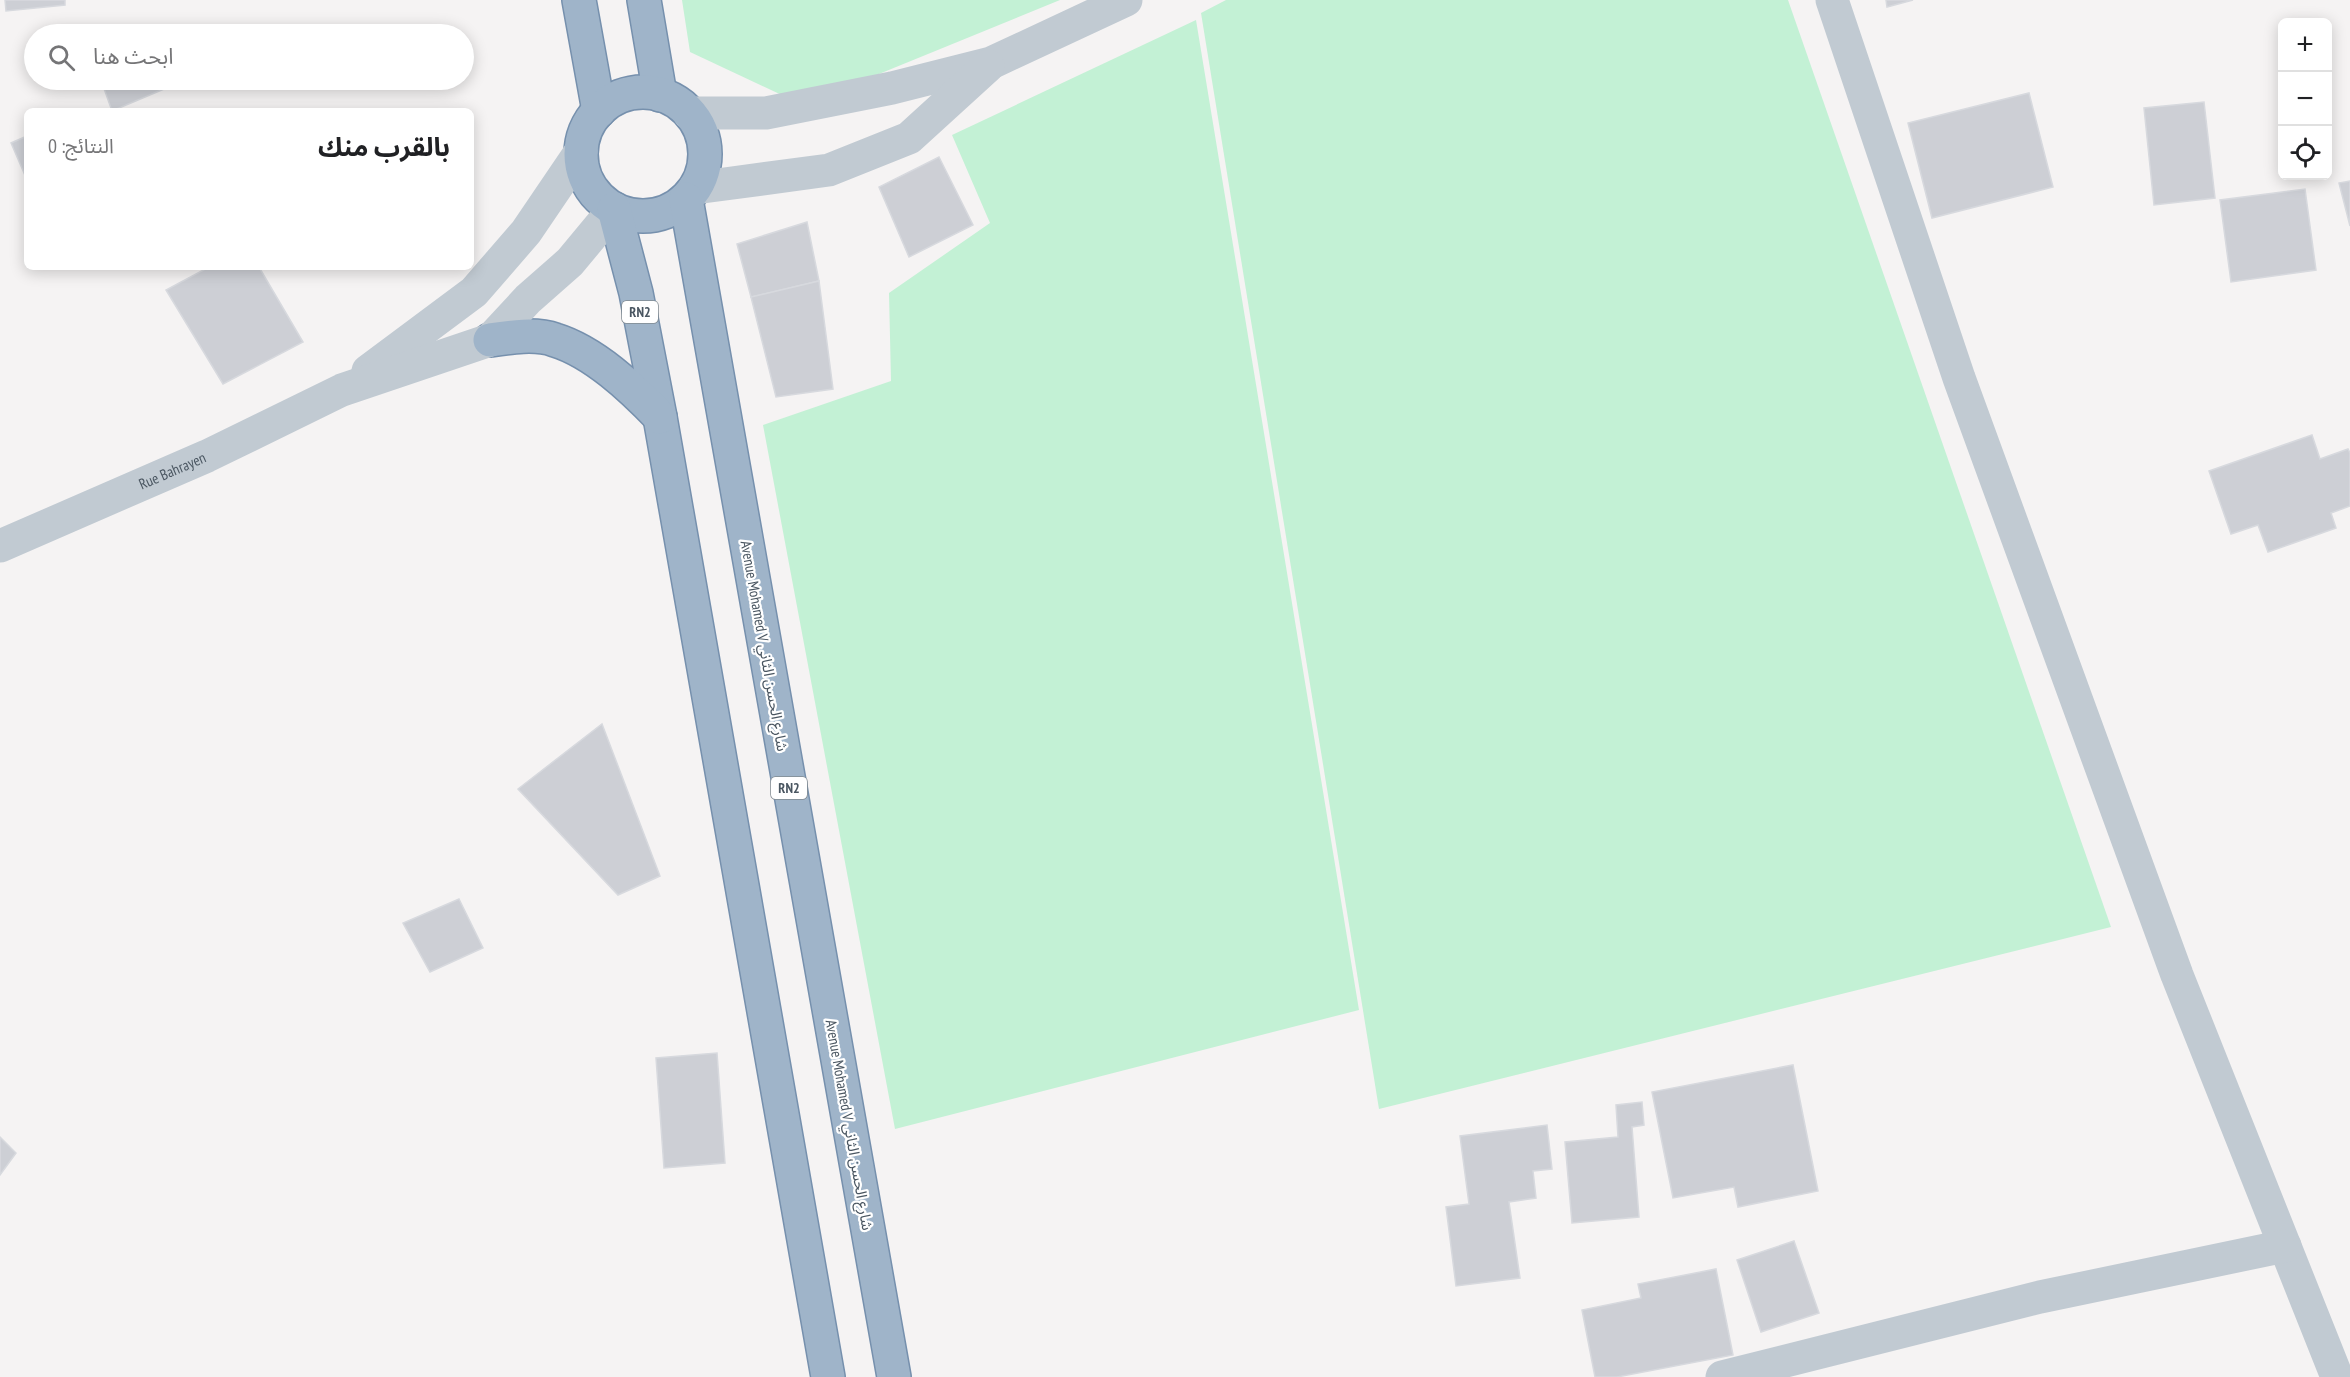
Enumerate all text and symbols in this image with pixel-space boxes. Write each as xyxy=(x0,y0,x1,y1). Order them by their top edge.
map controls xyxy=(2278,18,2332,180)
button: + xyxy=(2278,18,2332,72)
search box xyxy=(24,24,474,90)
icon: search xyxy=(45,41,78,74)
text: ابحث هنا xyxy=(93,42,173,70)
button: − xyxy=(2278,72,2332,126)
button: locate xyxy=(2278,126,2332,180)
text: بالقرب منك xyxy=(318,130,450,163)
text: النتائج: 0 xyxy=(48,133,114,159)
road number: RN2 xyxy=(622,301,658,323)
street label: Rue Bahrayen xyxy=(136,448,209,494)
street label: Avenue Mohamed V شارع الحسن الثاني xyxy=(734,539,792,754)
road number: RN2 xyxy=(771,777,807,799)
street label: Avenue Mohamed V شارع الحسن الثاني xyxy=(819,1018,877,1233)

